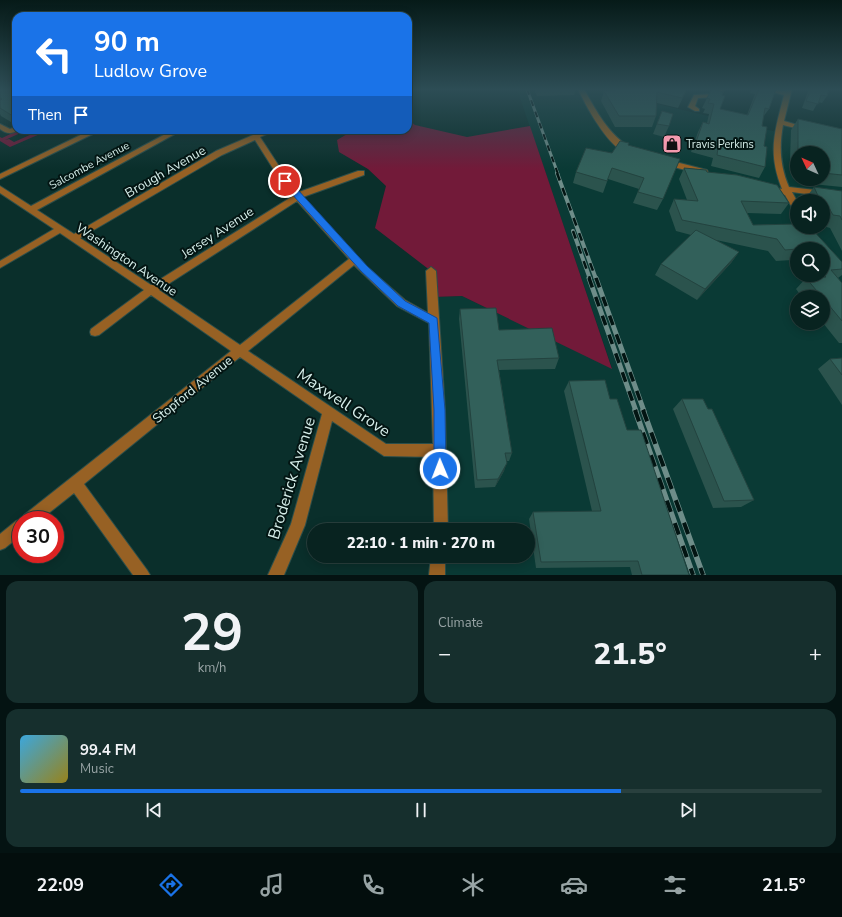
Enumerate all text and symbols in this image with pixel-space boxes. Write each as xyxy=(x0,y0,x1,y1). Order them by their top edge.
text: 90 m xyxy=(94,23,160,61)
icon: left xyxy=(28,28,80,80)
text: Ludlow Grove xyxy=(94,59,207,83)
icon: arrive xyxy=(70,104,92,126)
text: Then xyxy=(28,105,62,125)
shop icon: Travis Perkins xyxy=(661,133,683,155)
place label: Travis Perkins xyxy=(686,137,754,152)
street label: Salcombe Avenue xyxy=(46,138,132,193)
street label: Brough Avenue xyxy=(122,141,209,202)
north arrow xyxy=(790,146,830,186)
map controls xyxy=(790,146,830,330)
pin xyxy=(268,164,302,198)
icon: arrive xyxy=(274,170,296,192)
button: sound xyxy=(790,194,830,234)
street label: Jersey Avenue xyxy=(177,203,257,264)
street label: Washington Avenue xyxy=(72,219,181,301)
button: search xyxy=(790,242,830,282)
button: layers xyxy=(790,290,830,330)
street label: Stopford Avenue xyxy=(149,352,237,428)
street label: Maxwell Grove xyxy=(292,363,395,442)
street label: Broderick Avenue xyxy=(263,415,321,542)
position arrow xyxy=(419,448,461,490)
speed limit sign: 30 xyxy=(12,511,64,563)
text: 22:10 · 1 min · 270 m xyxy=(347,533,495,553)
text: 29 xyxy=(181,597,243,668)
text: Climate xyxy=(438,614,483,632)
text: 21.5° xyxy=(593,634,667,675)
text: − xyxy=(438,639,451,669)
text: + xyxy=(809,639,822,669)
text: km/h xyxy=(198,659,226,677)
text: 99.4 FM xyxy=(80,740,136,760)
text: Music xyxy=(80,760,114,778)
icon: previous xyxy=(143,799,165,821)
icon: pause xyxy=(410,799,432,821)
icon: next xyxy=(677,799,699,821)
icon: directions xyxy=(157,871,185,899)
icon: music xyxy=(258,871,286,899)
icon: phone xyxy=(359,871,387,899)
icon: climate xyxy=(459,871,487,899)
icon: car xyxy=(560,871,588,899)
icon: filters xyxy=(661,871,689,899)
text: 22:09 xyxy=(36,873,84,897)
text: 21.5° xyxy=(762,873,806,897)

